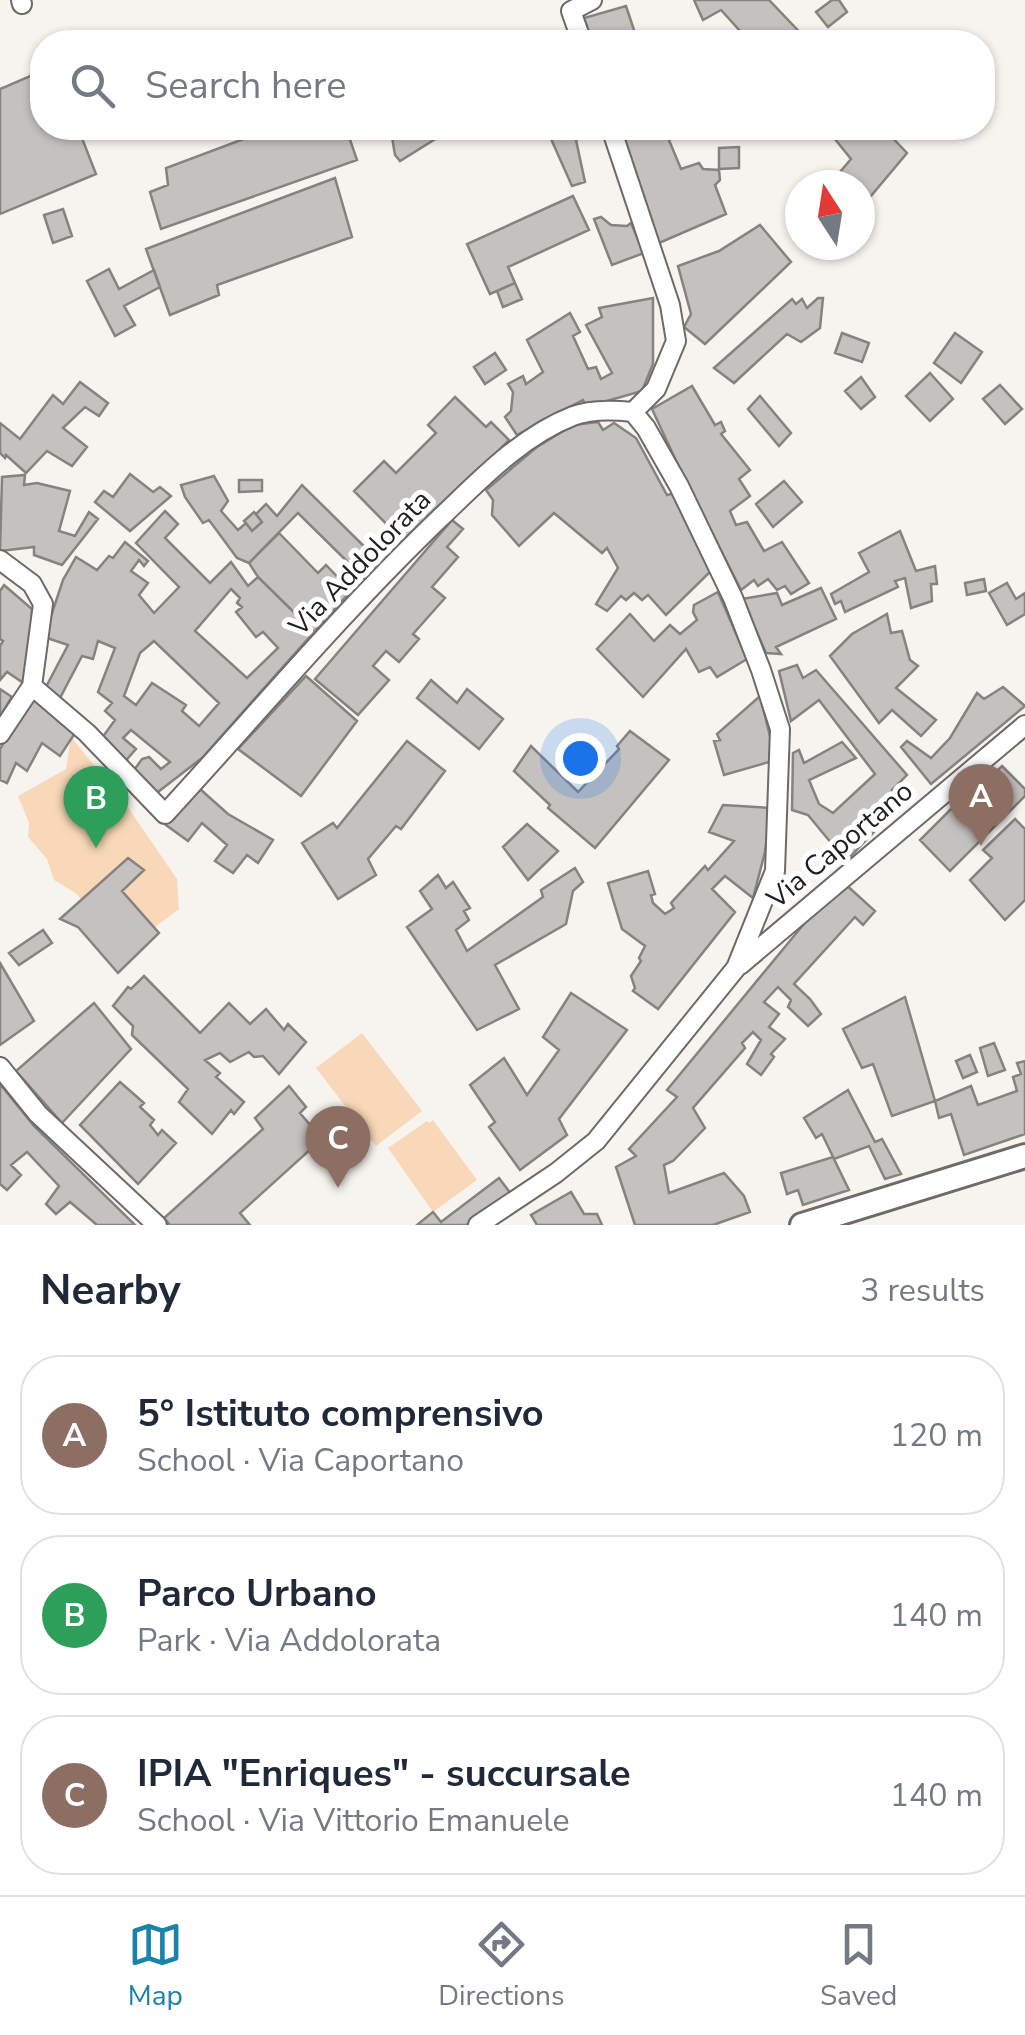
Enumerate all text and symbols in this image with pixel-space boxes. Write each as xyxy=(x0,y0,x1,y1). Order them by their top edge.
search box xyxy=(30,30,995,140)
icon: search xyxy=(65,58,120,113)
text: Search here xyxy=(145,60,346,111)
north arrow xyxy=(785,170,875,260)
street label: Via Addolorata xyxy=(280,482,439,645)
your location xyxy=(555,733,606,784)
pin: A xyxy=(948,764,1014,846)
pin: B xyxy=(64,766,128,848)
street label: Via Caportano xyxy=(758,773,921,918)
pin: C xyxy=(306,1106,370,1188)
text: Nearby xyxy=(40,1262,181,1319)
text: 3 results xyxy=(860,1269,985,1312)
text: 5° Istituto comprensivo xyxy=(137,1388,544,1439)
text: A xyxy=(63,1414,86,1457)
text: 120 m xyxy=(890,1414,983,1457)
text: School · Via Caportano xyxy=(137,1439,464,1482)
text: Parco Urbano xyxy=(137,1568,377,1619)
text: B xyxy=(63,1594,86,1637)
text: 140 m xyxy=(890,1594,983,1637)
text: Park · Via Addolorata xyxy=(137,1619,441,1662)
text: IPIA "Enriques" - succursale xyxy=(137,1748,631,1799)
text: C xyxy=(64,1774,85,1817)
text: 140 m xyxy=(890,1774,983,1817)
text: School · Via Vittorio Emanuele xyxy=(137,1799,570,1842)
tab: Map xyxy=(128,1917,183,2015)
tab: Directions xyxy=(438,1917,564,2015)
tab: Saved xyxy=(820,1917,897,2015)

